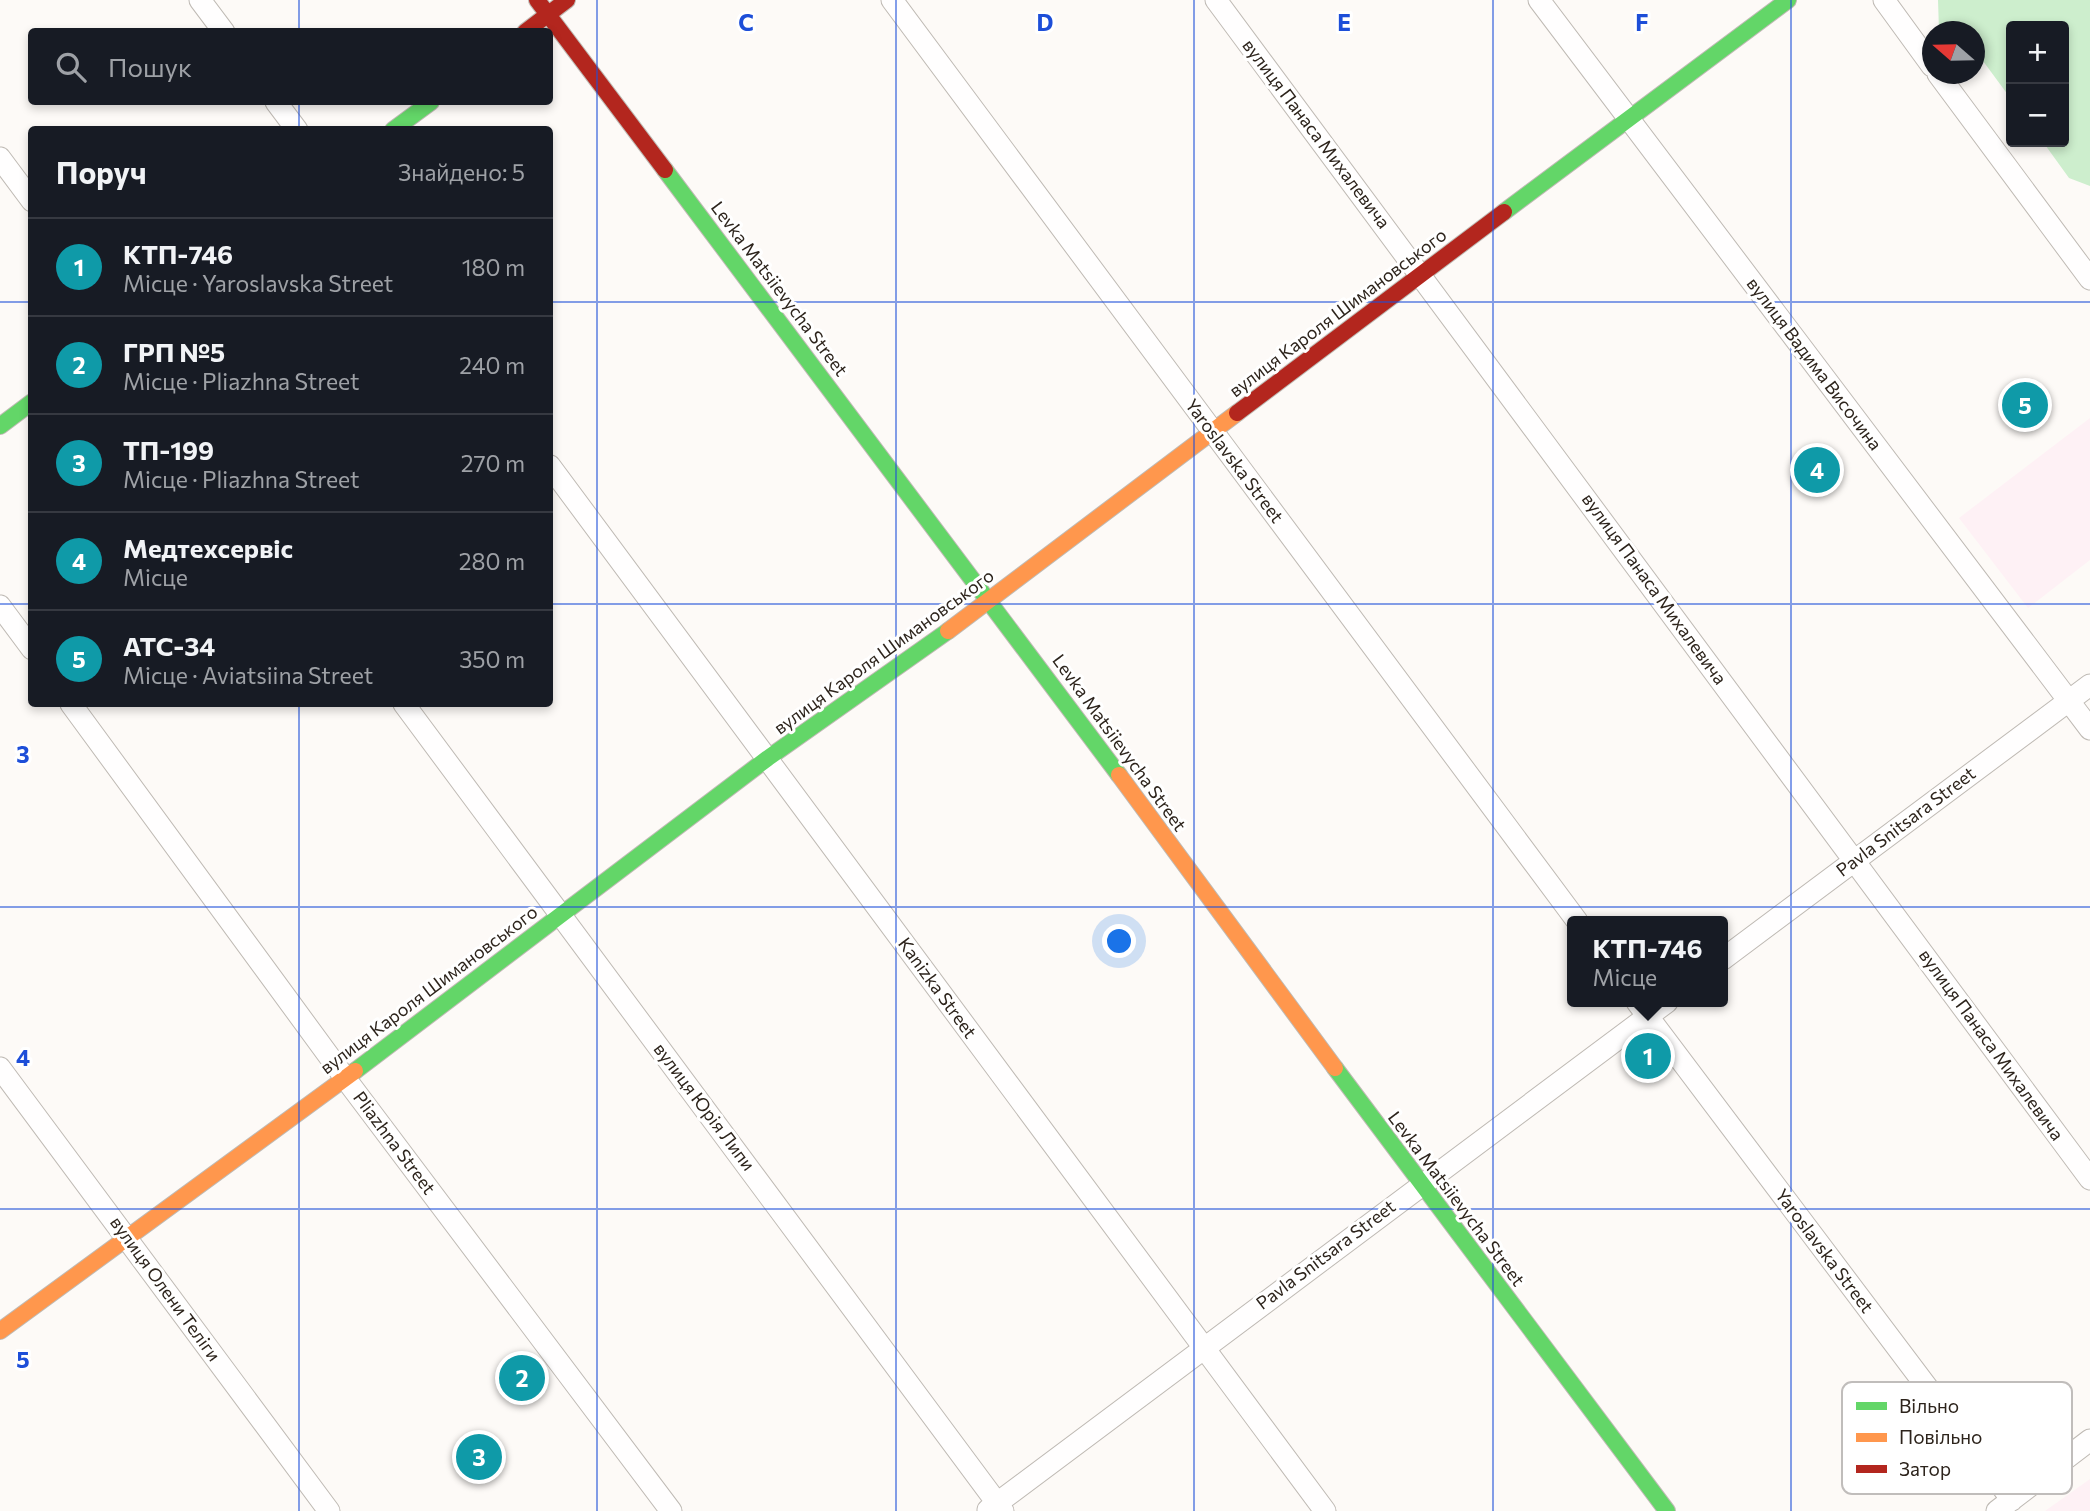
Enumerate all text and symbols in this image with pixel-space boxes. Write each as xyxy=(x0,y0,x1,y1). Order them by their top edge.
text: C xyxy=(738,8,754,36)
text: D xyxy=(1037,8,1054,36)
text: E xyxy=(1337,8,1351,36)
text: F xyxy=(1635,8,1649,36)
north arrow xyxy=(1922,21,1985,84)
map controls xyxy=(2006,21,2069,147)
button: + xyxy=(2006,21,2069,84)
search box xyxy=(28,28,553,105)
street label: вулиця Панаса Михалевича xyxy=(1238,34,1395,232)
icon: search xyxy=(52,48,90,86)
text: Пошук xyxy=(108,51,192,82)
button: − xyxy=(2006,84,2069,147)
text: Поруч xyxy=(56,153,147,190)
text: Знайдено: 5 xyxy=(398,158,525,186)
street label: Levka Matsiievycha Street xyxy=(707,197,853,380)
street label: вулиця Кароля Шимановського xyxy=(1224,223,1450,401)
text: КТП-746 xyxy=(123,238,233,269)
text: 1 xyxy=(74,253,84,281)
text: 180 m xyxy=(462,253,525,281)
text: Місце · Yaroslavska Street xyxy=(123,269,393,297)
street label: вулиця Вадима Височина xyxy=(1743,273,1887,454)
text: ГРП №5 xyxy=(123,336,225,367)
text: 2 xyxy=(72,351,86,379)
text: 240 m xyxy=(459,351,525,379)
text: Місце · Pliazhna Street xyxy=(123,367,360,395)
pin: 5 xyxy=(2002,379,2048,431)
street label: Yaroslavska Street xyxy=(1181,394,1289,527)
text: ТП-199 xyxy=(123,434,214,465)
pin: 4 xyxy=(1794,444,1840,496)
text: 3 xyxy=(72,449,86,477)
text: 270 m xyxy=(461,449,525,477)
text: Місце · Pliazhna Street xyxy=(123,465,360,493)
street label: вулиця Панаса Михалевича xyxy=(1578,488,1732,689)
text: Медтехсервіс xyxy=(123,532,293,563)
text: 4 xyxy=(72,547,86,575)
text: 280 m xyxy=(459,547,525,575)
text: Місце xyxy=(123,563,188,591)
street label: вулиця Кароля Шимановського xyxy=(769,564,998,738)
text: АТС-34 xyxy=(123,630,215,661)
text: 5 xyxy=(72,645,86,673)
text: 350 m xyxy=(459,645,525,673)
street label: Levka Matsiievycha Street xyxy=(1048,650,1191,835)
text: Місце · Aviatsiina Street xyxy=(123,661,373,689)
text: 3 xyxy=(16,740,30,768)
street label: Pavla Snitsara Street xyxy=(1832,762,1979,881)
street label: вулиця Кароля Шимановського xyxy=(315,900,541,1078)
popup xyxy=(1567,916,1728,1007)
your location xyxy=(1102,924,1136,958)
text: КТП-746 xyxy=(1592,932,1703,963)
street label: Kanizka Street xyxy=(894,933,982,1042)
street label: вулиця Панаса Михалевича xyxy=(1915,944,2069,1145)
text: Місце xyxy=(1592,963,1657,991)
pin: 1 xyxy=(1625,1030,1671,1082)
street label: вулиця Юрія Липи xyxy=(650,1038,760,1175)
text: 4 xyxy=(16,1043,30,1071)
street label: Pliazhna Street xyxy=(349,1087,441,1198)
street label: Levka Matsiievycha Street xyxy=(1384,1107,1530,1290)
street label: Yaroslavska Street xyxy=(1771,1184,1879,1317)
street label: Pavla Snitsara Street xyxy=(1252,1195,1399,1314)
street label: вулиця Олени Теліги xyxy=(106,1212,226,1365)
text: 5 xyxy=(16,1345,30,1373)
pin: 2 xyxy=(499,1352,545,1404)
legend xyxy=(1842,1382,2072,1494)
text: Вільно xyxy=(1899,1394,1959,1417)
text: Повільно xyxy=(1899,1425,1982,1448)
pin: 3 xyxy=(456,1431,502,1483)
text: Затор xyxy=(1899,1457,1951,1480)

